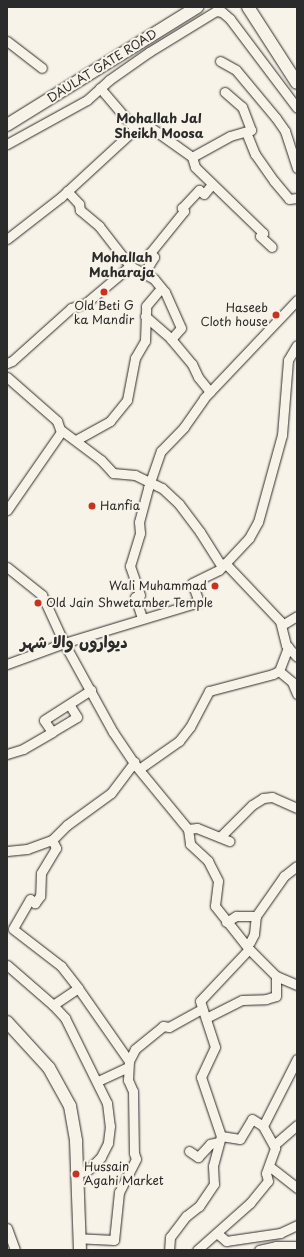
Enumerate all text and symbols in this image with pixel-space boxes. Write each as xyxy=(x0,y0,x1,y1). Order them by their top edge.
street label: DAULAT GATE ROAD xyxy=(44,26,160,106)
district label: Mohallah Jal Sheikh Moosa xyxy=(114,111,204,142)
district label: Mohallah Maharaja xyxy=(89,250,155,281)
marker: Old Beti G ka Mandir xyxy=(99,287,109,297)
place label: Old Beti G ka Mandir xyxy=(73,299,135,327)
place label: Haseeb Cloth house xyxy=(200,301,268,329)
marker: Haseeb Cloth house xyxy=(271,310,281,320)
place label: Hanfia xyxy=(100,499,140,513)
marker: Hanfia xyxy=(87,501,97,511)
place label: Wali Muhammad xyxy=(108,579,207,593)
marker: Wali Muhammad xyxy=(210,581,220,591)
place label: Old Jain Shwetamber Temple xyxy=(46,596,216,610)
marker: Old Jain Shwetamber Temple xyxy=(33,598,43,608)
district label: دیواروں والا شہر xyxy=(20,631,128,651)
place label: Hussain Agahi Market xyxy=(84,1160,165,1188)
marker: Hussain Agahi Market xyxy=(71,1169,81,1179)

